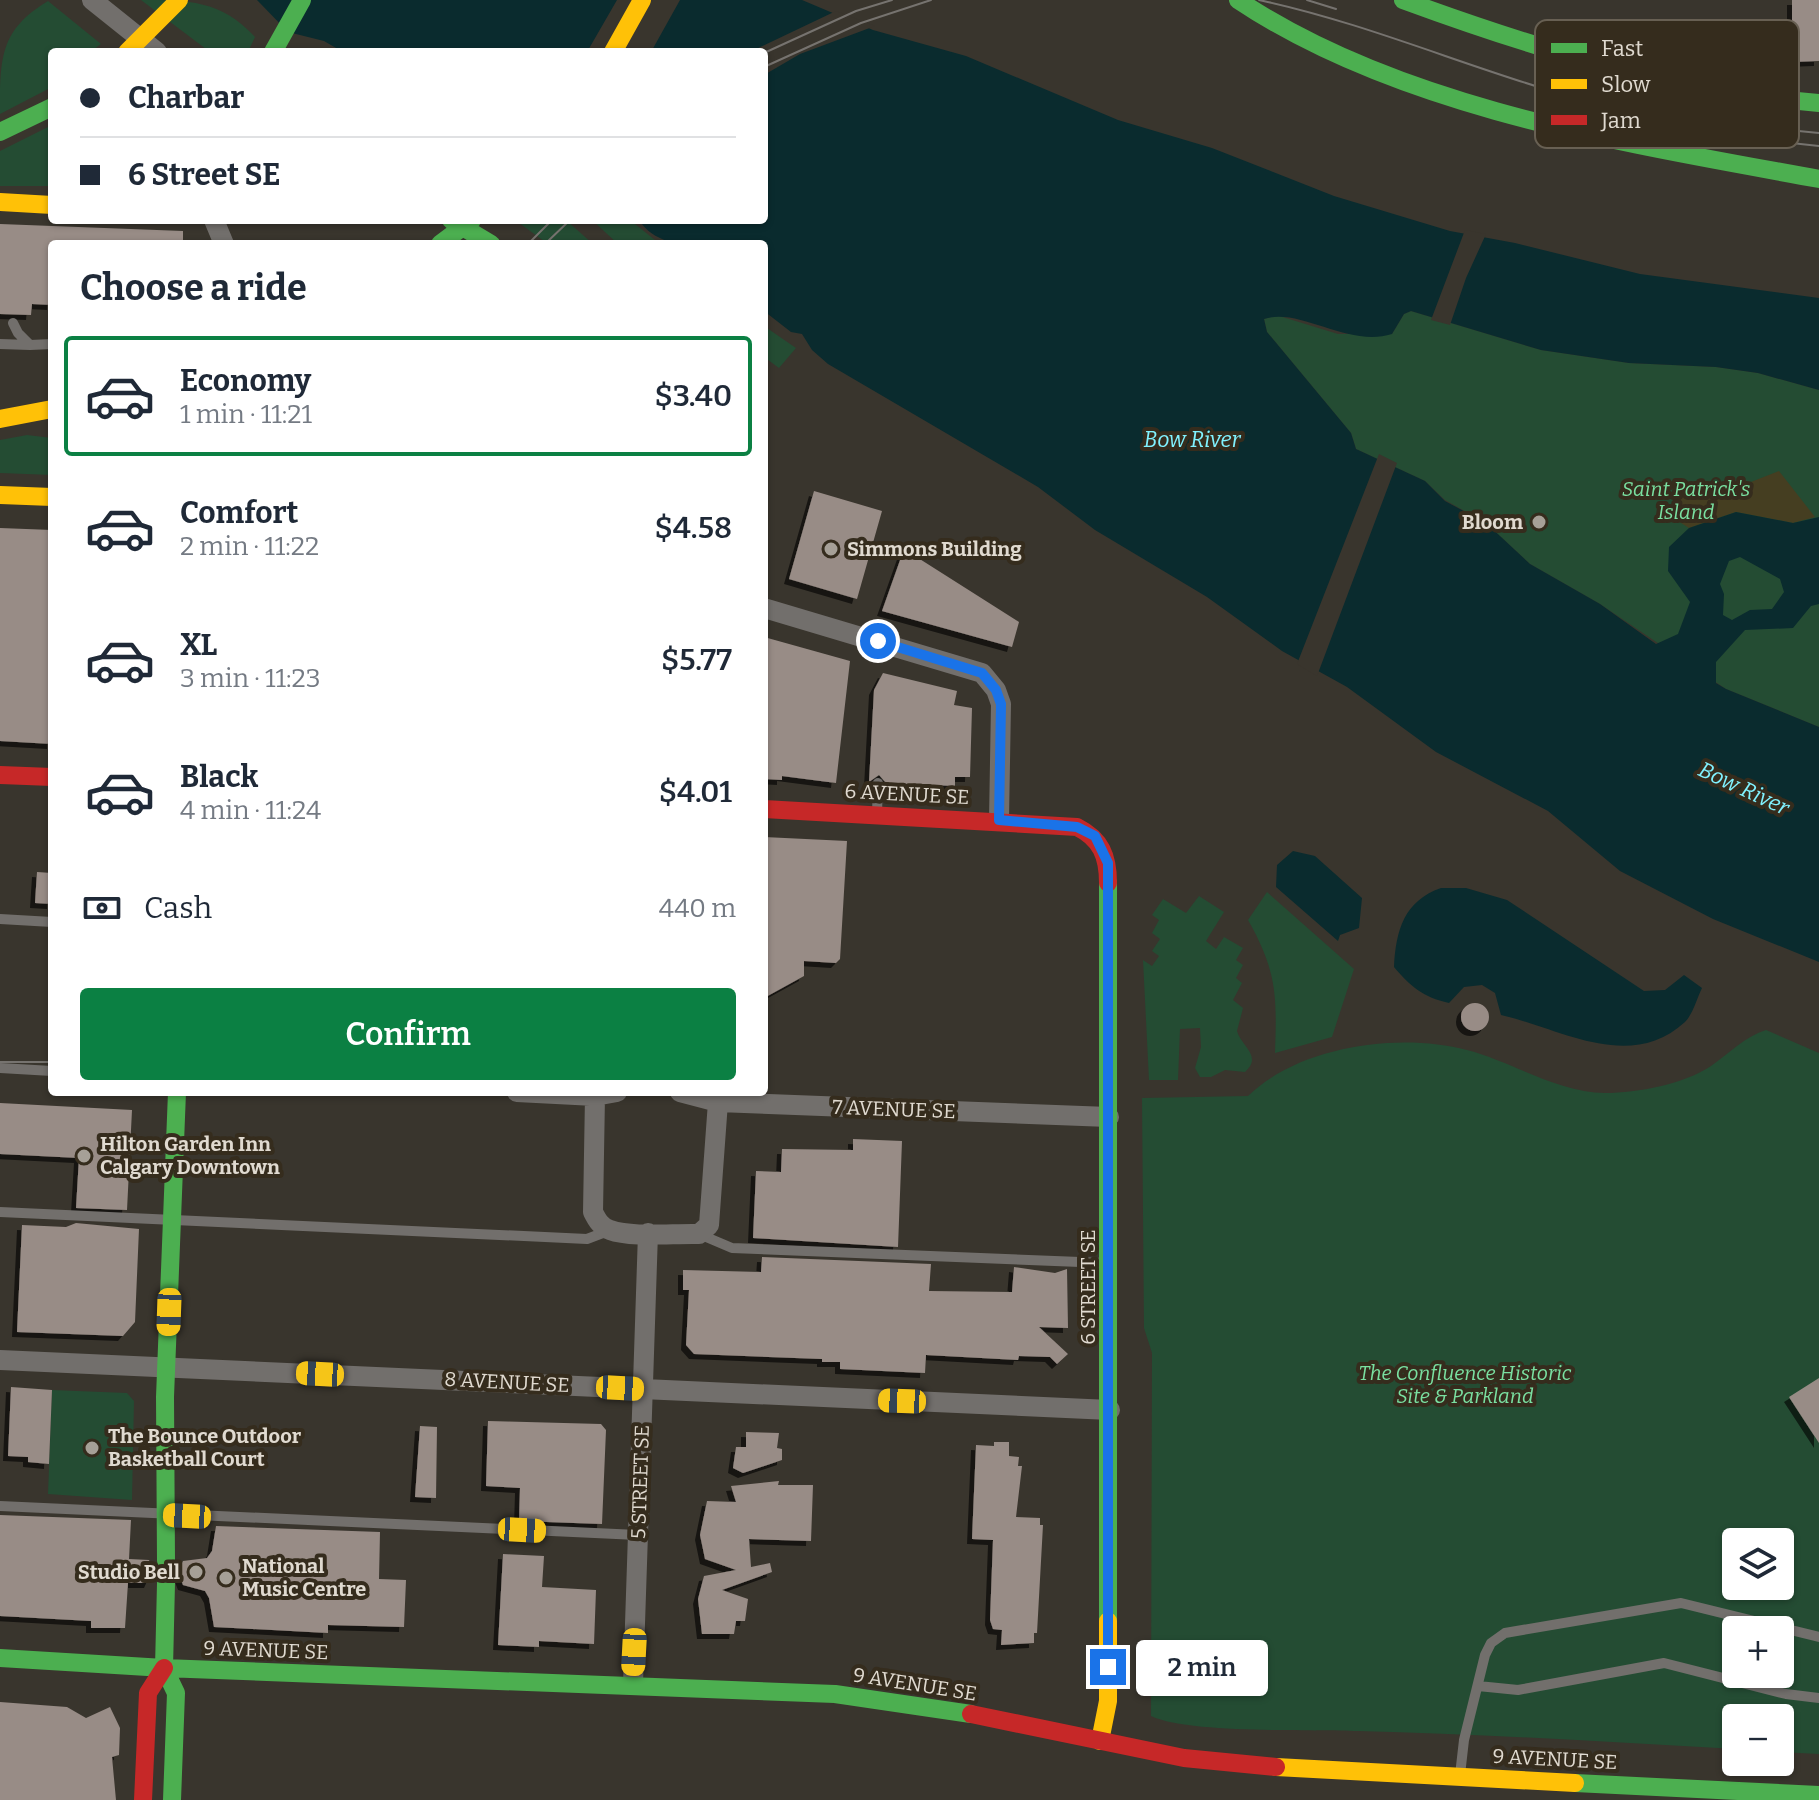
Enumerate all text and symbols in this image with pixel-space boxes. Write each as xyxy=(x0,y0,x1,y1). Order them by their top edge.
legend xyxy=(1535,20,1799,148)
text: Fast xyxy=(1601,35,1643,62)
text: Slow xyxy=(1601,71,1651,98)
text: Charbar xyxy=(128,80,244,116)
text: Jam xyxy=(1600,107,1641,134)
text: 6 Street SE xyxy=(128,157,281,193)
text: Choose a ride xyxy=(80,266,307,310)
icon: car xyxy=(84,360,156,432)
text: Economy xyxy=(180,363,311,399)
text: $3.40 xyxy=(655,378,732,414)
text: 1 min · 11:21 xyxy=(180,399,312,430)
water label: Bow River xyxy=(1143,426,1242,453)
park label: Saint Patrick's Island xyxy=(1622,477,1750,524)
icon: car xyxy=(84,492,156,564)
text: Comfort xyxy=(180,495,298,531)
text: $4.58 xyxy=(654,510,732,546)
place label: Bloom xyxy=(1462,510,1523,534)
marker: Bloom xyxy=(1530,513,1548,531)
text: 2 min · 11:22 xyxy=(180,531,319,562)
place label: Simmons Building xyxy=(847,537,1022,561)
marker: Simmons Building xyxy=(822,540,840,558)
route start xyxy=(860,623,896,659)
icon: car xyxy=(84,624,156,696)
text: XL xyxy=(180,627,217,663)
text: $5.77 xyxy=(661,642,732,678)
text: 3 min · 11:23 xyxy=(180,663,320,694)
icon: car xyxy=(84,756,156,828)
water label: Bow River xyxy=(1694,756,1794,822)
text: Black xyxy=(180,759,258,795)
text: $4.01 xyxy=(659,774,732,810)
street label: 6 AVENUE SE xyxy=(844,779,970,809)
text: 4 min · 11:24 xyxy=(180,795,321,826)
icon: cash xyxy=(80,886,124,930)
text: Cash xyxy=(144,890,212,926)
text: 440 m xyxy=(659,893,736,924)
button: Confirm xyxy=(80,988,736,1080)
street label: 7 AVENUE SE xyxy=(832,1095,956,1123)
place label: Hilton Garden Inn Calgary Downtown xyxy=(100,1132,280,1179)
marker: Hilton Garden Inn Calgary Downtown xyxy=(75,1147,93,1165)
street label: 6 STREET SE xyxy=(1076,1229,1100,1345)
car xyxy=(156,1288,182,1336)
car xyxy=(295,1361,345,1387)
park label: The Confluence Historic Site & Parkland xyxy=(1358,1361,1572,1408)
street label: 8 AVENUE SE xyxy=(444,1367,570,1397)
car xyxy=(595,1375,645,1401)
car xyxy=(878,1388,926,1414)
place label: The Bounce Outdoor Basketball Court xyxy=(108,1424,302,1471)
street label: 5 STREET SE xyxy=(626,1424,654,1540)
marker: The Bounce Outdoor Basketball Court xyxy=(83,1439,101,1457)
car xyxy=(162,1503,212,1529)
car xyxy=(497,1517,547,1543)
map controls xyxy=(1722,1528,1794,1776)
button: layers xyxy=(1722,1528,1794,1600)
place label: National Music Centre xyxy=(242,1554,366,1601)
place label: Studio Bell xyxy=(78,1560,180,1584)
marker: Studio Bell xyxy=(187,1563,205,1581)
marker: National Music Centre xyxy=(217,1569,235,1587)
button: + xyxy=(1722,1616,1794,1688)
car xyxy=(621,1627,647,1677)
street label: 9 AVENUE SE xyxy=(203,1636,329,1664)
callout: 2 min xyxy=(1136,1639,1268,1695)
route end xyxy=(1090,1649,1126,1685)
text: 2 min xyxy=(1168,1652,1236,1683)
street label: 9 AVENUE SE xyxy=(851,1662,979,1706)
button: − xyxy=(1722,1704,1794,1776)
street label: 9 AVENUE SE xyxy=(1492,1744,1618,1774)

